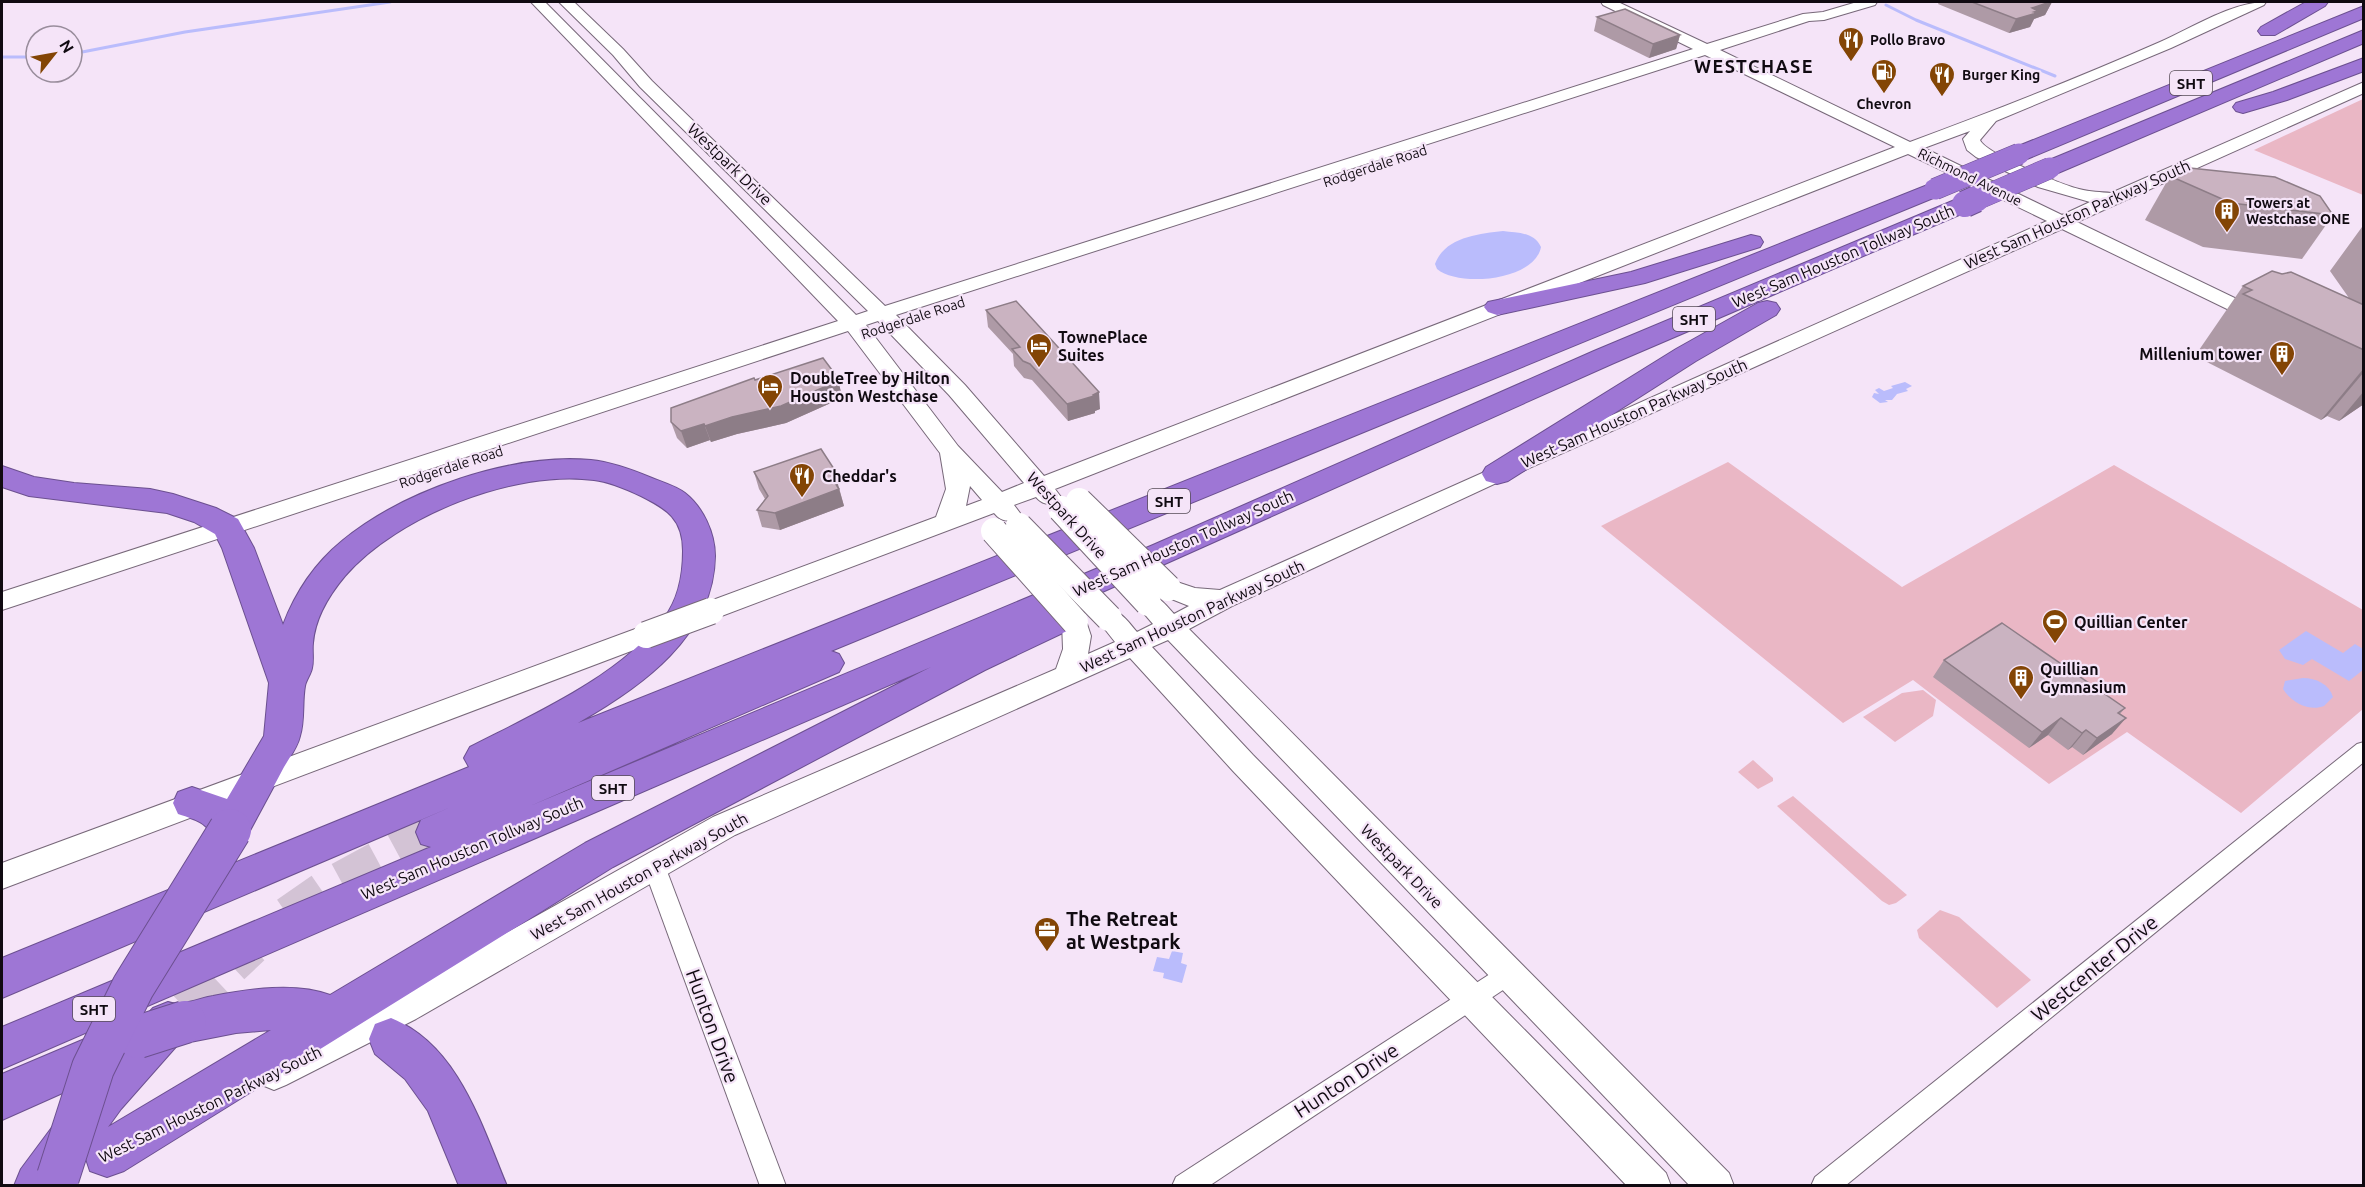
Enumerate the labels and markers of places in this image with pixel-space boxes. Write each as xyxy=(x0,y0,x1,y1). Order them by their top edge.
restaurant icon: Pollo Bravo xyxy=(1836,25,1866,63)
place label: Pollo Bravo xyxy=(1870,32,1945,48)
fuel station icon: Chevron xyxy=(1869,57,1899,95)
restaurant icon: Burger King xyxy=(1927,60,1957,98)
place label: Burger King xyxy=(1962,67,2040,83)
place label: Chevron xyxy=(1857,96,1911,112)
place label: Towers at Westchase ONE xyxy=(2246,195,2350,227)
building icon: Towers at Westchase ONE xyxy=(2212,196,2242,234)
place label: TownePlace Suites xyxy=(1058,328,1148,364)
hotel icon: TownePlace Suites xyxy=(1024,331,1054,369)
building icon: Millenium tower xyxy=(2267,339,2297,377)
place label: Millenium tower xyxy=(2139,345,2262,363)
place label: DoubleTree by Hilton Houston Westchase xyxy=(790,369,950,405)
hotel icon: DoubleTree by Hilton Houston Westchase xyxy=(755,372,785,410)
restaurant icon: Cheddar's xyxy=(787,461,817,499)
place label: Cheddar's xyxy=(822,467,897,485)
sports icon: Quillian Center xyxy=(2040,607,2070,645)
place label: Quillian Center xyxy=(2074,613,2188,631)
place label: Quillian Gymnasium xyxy=(2040,660,2126,696)
building icon: Quillian Gymnasium xyxy=(2006,663,2036,701)
place label: The Retreat at Westpark xyxy=(1066,907,1180,953)
office icon: The Retreat at Westpark xyxy=(1032,915,1062,953)

